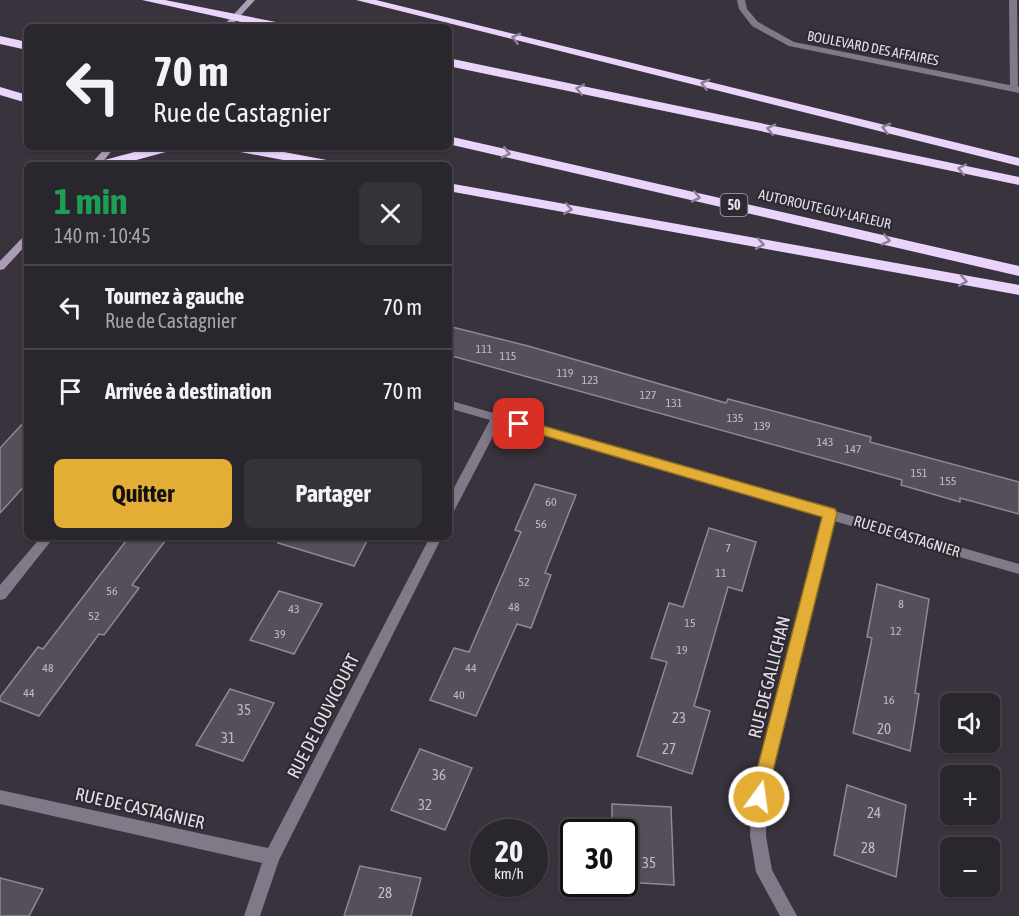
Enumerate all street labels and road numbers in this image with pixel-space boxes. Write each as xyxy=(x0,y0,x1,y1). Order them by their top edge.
street label: BOULEVARD DES AFFAIRES xyxy=(806,27,940,69)
street label: AUTOROUTE GUY-LAFLEUR xyxy=(757,186,893,232)
road number: 50 xyxy=(720,194,748,216)
street label: RUE DE CASTAGNIER xyxy=(852,512,963,560)
street label: RUE DE GALLICHAN xyxy=(744,614,794,740)
street label: RUE DE LOUVICOURT xyxy=(283,650,363,782)
street label: RUE DE CASTAGNIER xyxy=(73,783,207,833)

